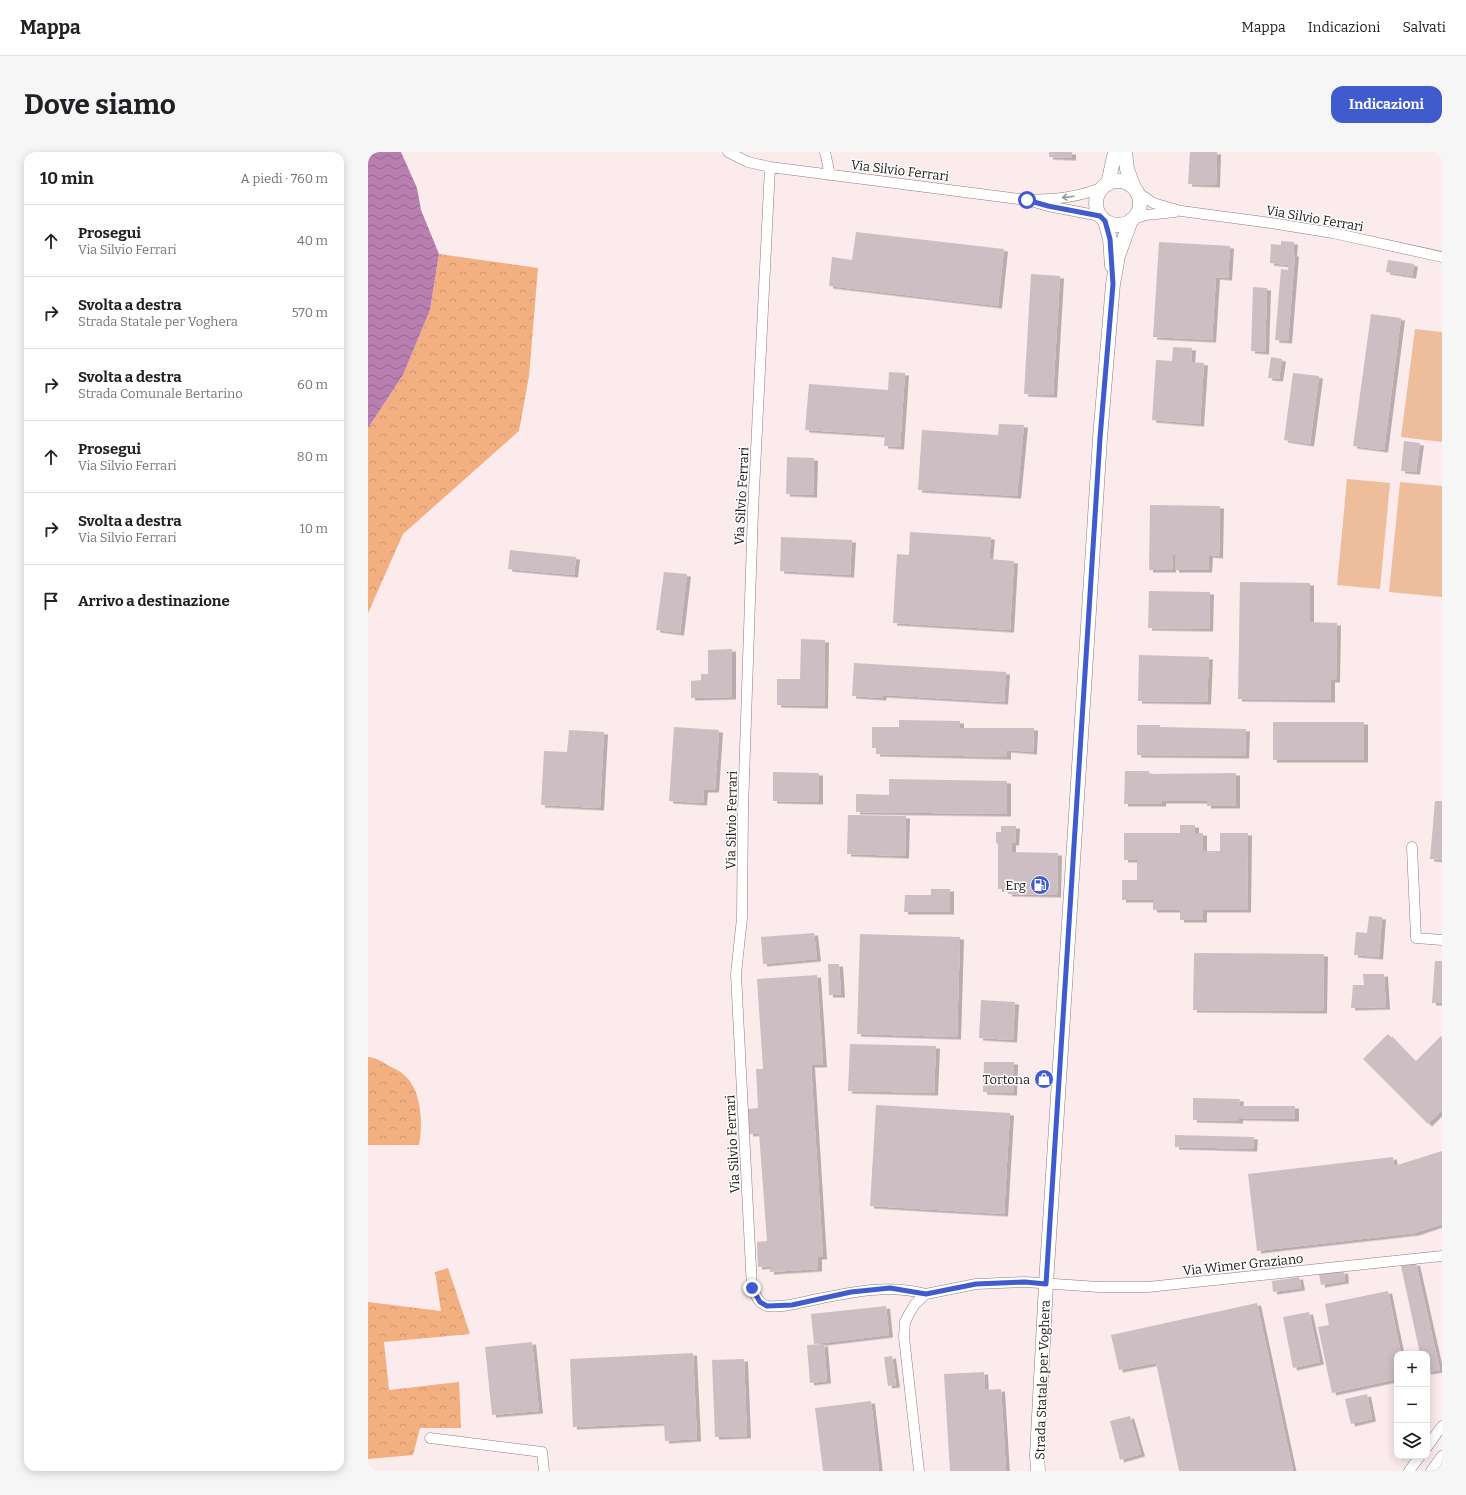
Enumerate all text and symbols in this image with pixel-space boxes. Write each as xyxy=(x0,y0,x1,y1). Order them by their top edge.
text: Mappa xyxy=(20,16,81,39)
text: Mappa xyxy=(1241,19,1286,36)
text: Indicazioni xyxy=(1308,19,1380,36)
text: Salvati xyxy=(1402,19,1446,36)
button: Indicazioni xyxy=(1331,86,1442,123)
text: Dove siamo xyxy=(24,88,176,121)
street label: Via Silvio Ferrari xyxy=(850,157,950,184)
text: 10 min xyxy=(40,168,94,189)
text: A piedi · 760 m xyxy=(241,171,328,186)
route start xyxy=(1018,191,1036,209)
one-way arrow xyxy=(1062,193,1075,201)
street label: Via Silvio Ferrari xyxy=(1265,203,1365,234)
text: Prosegui xyxy=(78,224,141,242)
icon: ahead xyxy=(40,230,62,252)
text: 40 m xyxy=(297,233,328,248)
text: Via Silvio Ferrari xyxy=(78,242,177,257)
text: Svolta a destra xyxy=(78,296,182,314)
icon: right xyxy=(40,302,62,324)
text: 570 m xyxy=(292,305,328,320)
text: Strada Statale per Voghera xyxy=(78,314,238,329)
text: Svolta a destra xyxy=(78,368,182,386)
icon: right xyxy=(40,374,62,396)
text: 60 m xyxy=(297,377,328,392)
text: Strada Comunale Bertarino xyxy=(78,386,243,401)
text: Prosegui xyxy=(78,440,141,458)
icon: ahead xyxy=(40,446,62,468)
street label: Via Silvio Ferrari xyxy=(731,446,752,546)
text: 80 m xyxy=(297,449,328,464)
text: Via Silvio Ferrari xyxy=(78,458,177,473)
text: Svolta a destra xyxy=(78,512,182,530)
icon: right xyxy=(40,518,62,540)
text: 10 m xyxy=(299,521,328,536)
text: Via Silvio Ferrari xyxy=(78,530,177,545)
icon: arrive xyxy=(40,590,62,612)
text: Arrivo a destinazione xyxy=(78,592,230,610)
street label: Via Silvio Ferrari xyxy=(723,770,740,869)
fuel station icon: Erg xyxy=(1029,874,1051,896)
place label: Erg xyxy=(1005,878,1026,893)
shop icon: Tortona xyxy=(1033,1068,1055,1090)
place label: Tortona xyxy=(982,1072,1030,1087)
street label: Via Silvio Ferrari xyxy=(722,1094,743,1194)
street label: Via Wimer Graziano xyxy=(1182,1251,1304,1278)
route end xyxy=(743,1279,761,1297)
street label: Strada Statale per Voghera xyxy=(1032,1300,1053,1460)
map controls xyxy=(1394,1351,1430,1459)
button: + xyxy=(1394,1351,1430,1387)
button: − xyxy=(1394,1387,1430,1423)
button: layers xyxy=(1394,1423,1430,1459)

